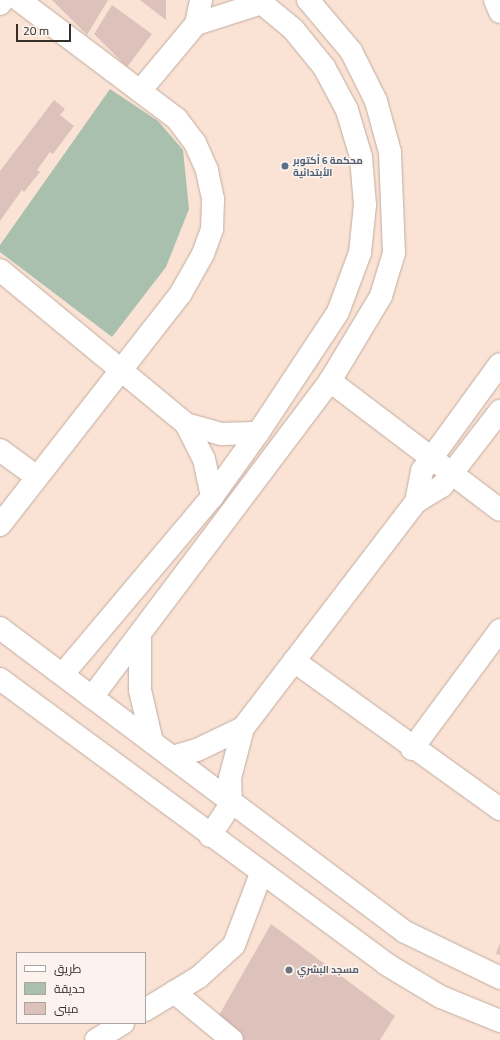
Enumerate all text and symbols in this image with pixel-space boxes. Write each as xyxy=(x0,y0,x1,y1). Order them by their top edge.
scale bar xyxy=(18,16,73,42)
text: 20 m xyxy=(23,19,49,42)
place label: محكمة 6 أكتوبر الأبتدائية xyxy=(293,154,363,178)
marker: محكمة 6 أكتوبر الأبتدائية xyxy=(280,161,290,171)
legend xyxy=(16,952,146,1024)
text: طريق xyxy=(54,957,81,980)
place label: مسجد البشري xyxy=(297,964,359,976)
marker: مسجد البشري xyxy=(284,965,294,975)
text: حديقة xyxy=(54,977,85,1000)
text: مبنى xyxy=(54,997,79,1020)

